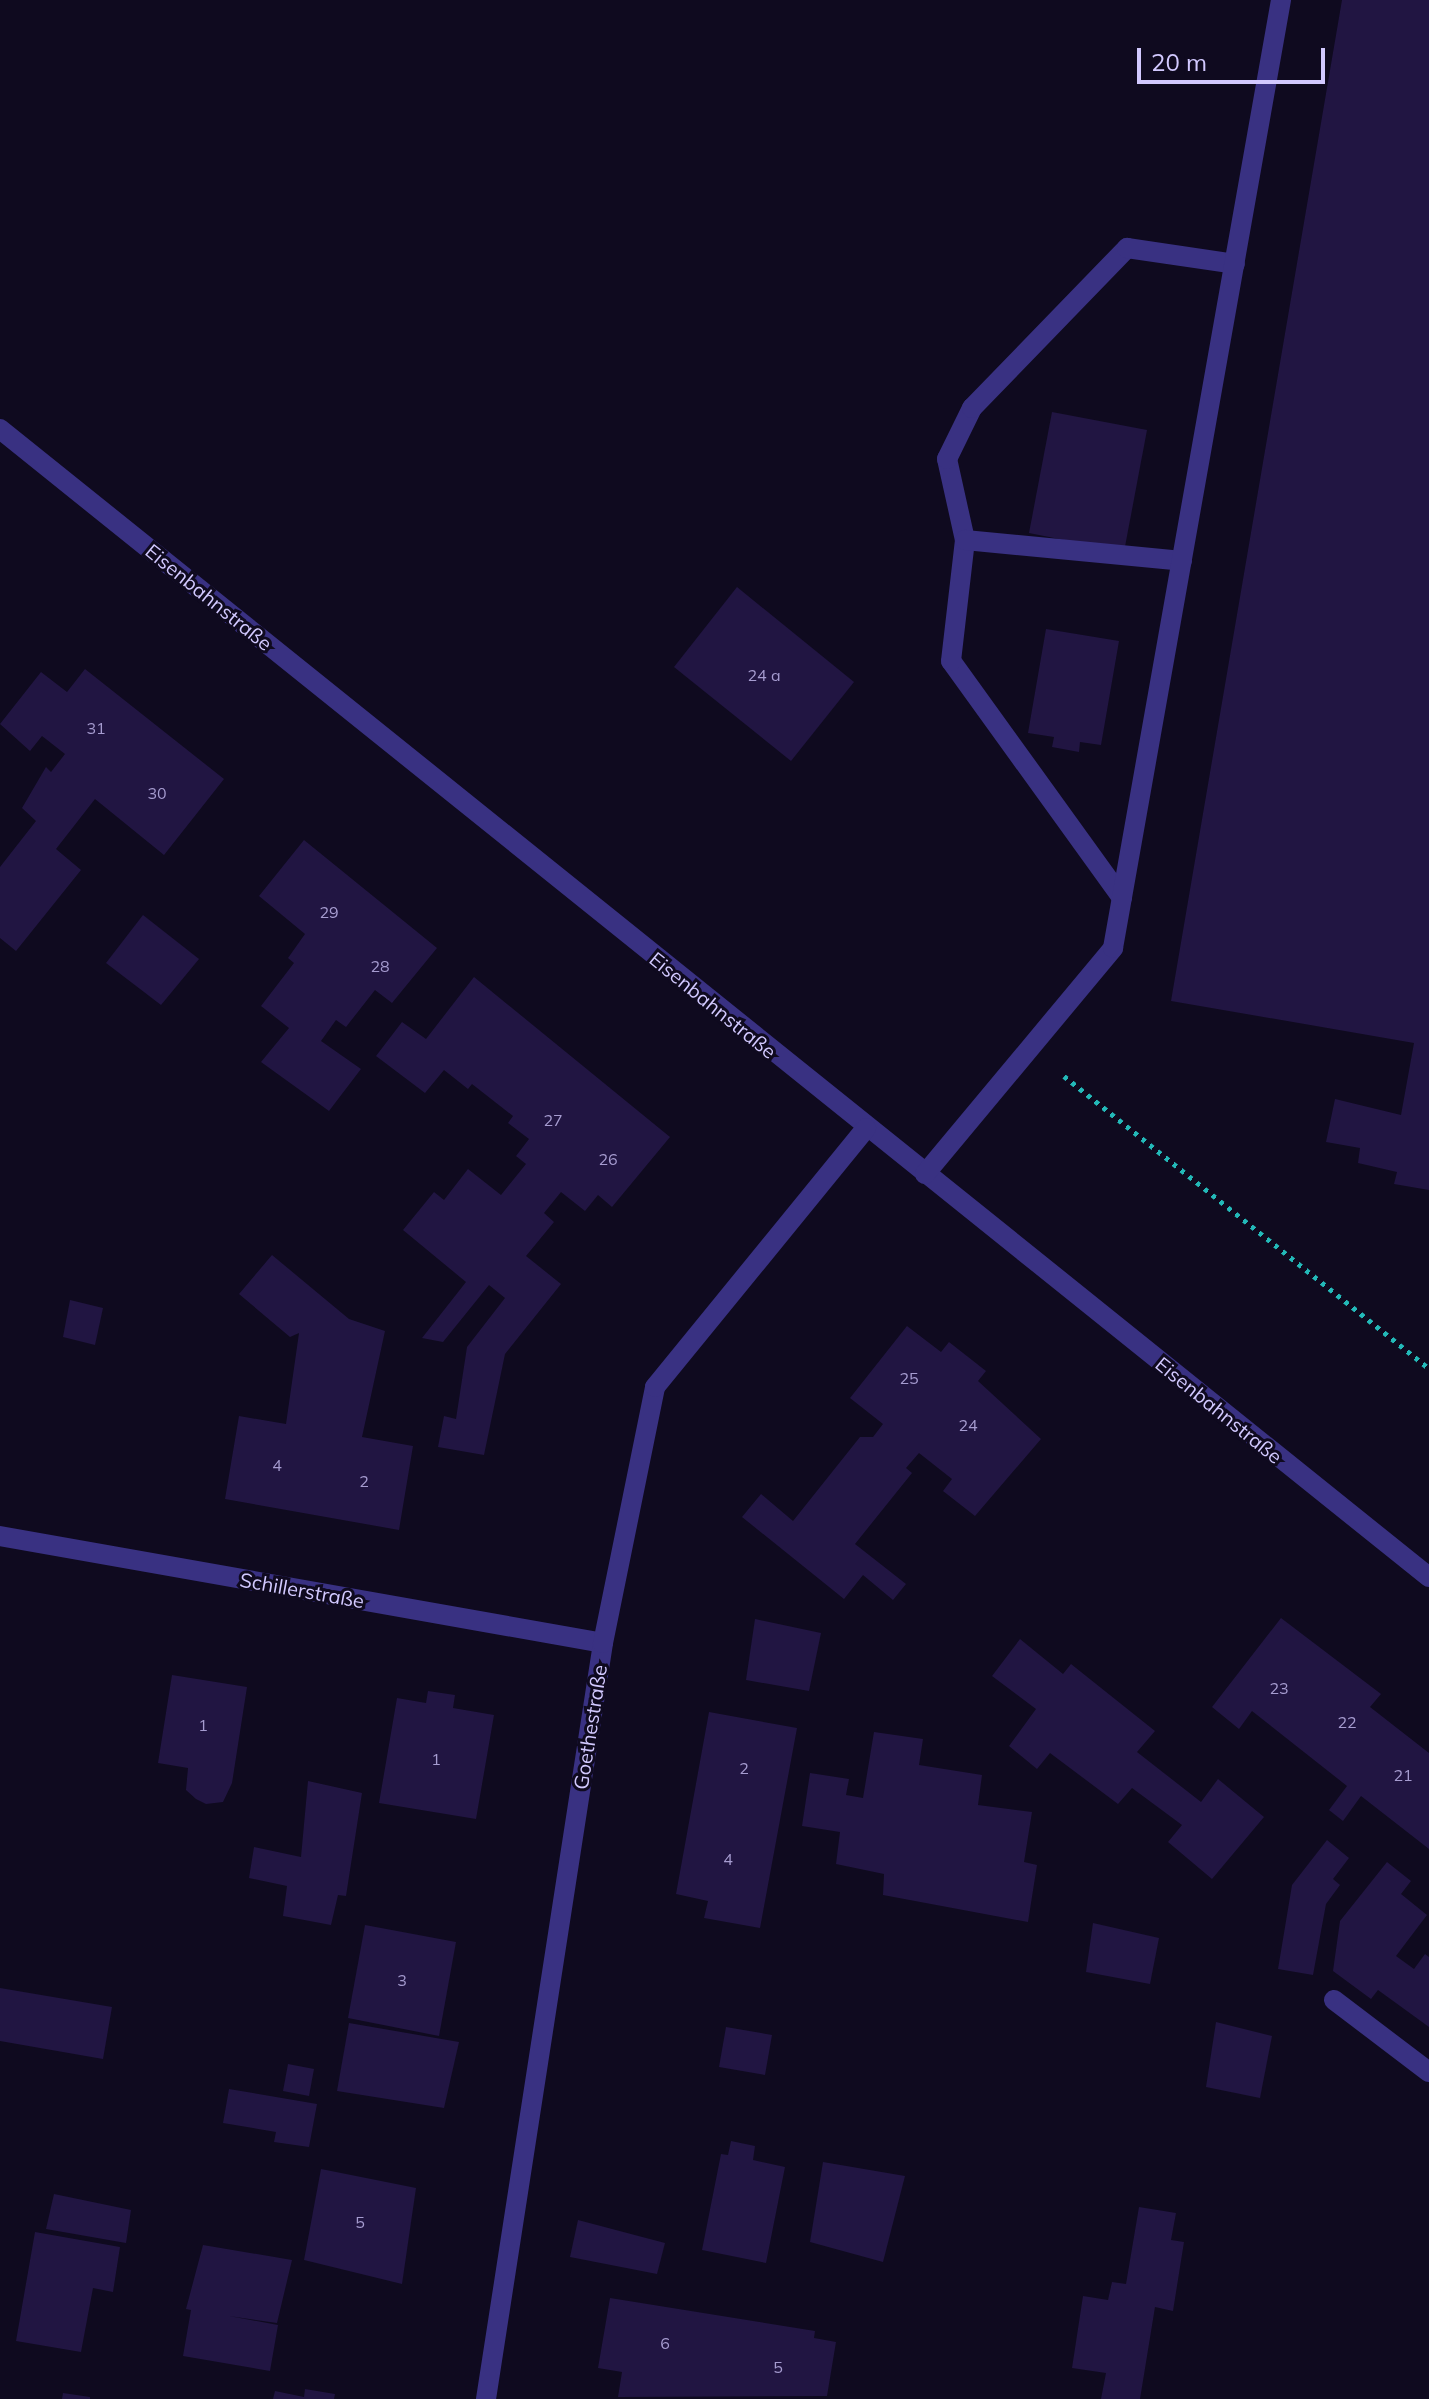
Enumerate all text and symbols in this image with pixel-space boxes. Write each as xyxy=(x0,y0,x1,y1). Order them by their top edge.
scale bar xyxy=(1141,32,1329,82)
text: 20 m xyxy=(1151,47,1207,77)
street label: Eisenbahnstraße xyxy=(141,539,277,655)
house number: 24 a xyxy=(748,665,780,685)
house number: 31 xyxy=(86,718,106,738)
house number: 30 xyxy=(147,783,167,803)
house number: 29 xyxy=(319,902,339,922)
street label: Eisenbahnstraße xyxy=(645,947,781,1063)
house number: 28 xyxy=(370,956,390,976)
house number: 27 xyxy=(543,1110,563,1130)
house number: 26 xyxy=(598,1149,618,1169)
street label: Eisenbahnstraße xyxy=(1151,1352,1287,1468)
house number: 25 xyxy=(899,1368,919,1388)
house number: 24 xyxy=(958,1415,978,1435)
house number: 4 xyxy=(272,1455,282,1475)
house number: 2 xyxy=(359,1471,369,1491)
street label: Schillerstraße xyxy=(238,1567,366,1613)
street label: Goethestraße xyxy=(568,1663,612,1791)
house number: 23 xyxy=(1269,1678,1289,1698)
house number: 22 xyxy=(1337,1712,1357,1732)
house number: 1 xyxy=(198,1715,208,1735)
house number: 1 xyxy=(431,1749,441,1769)
house number: 2 xyxy=(739,1758,749,1778)
house number: 21 xyxy=(1393,1765,1413,1785)
house number: 4 xyxy=(723,1849,733,1869)
house number: 3 xyxy=(397,1970,407,1990)
house number: 5 xyxy=(355,2212,365,2232)
house number: 6 xyxy=(660,2333,670,2353)
house number: 5 xyxy=(773,2357,783,2377)

